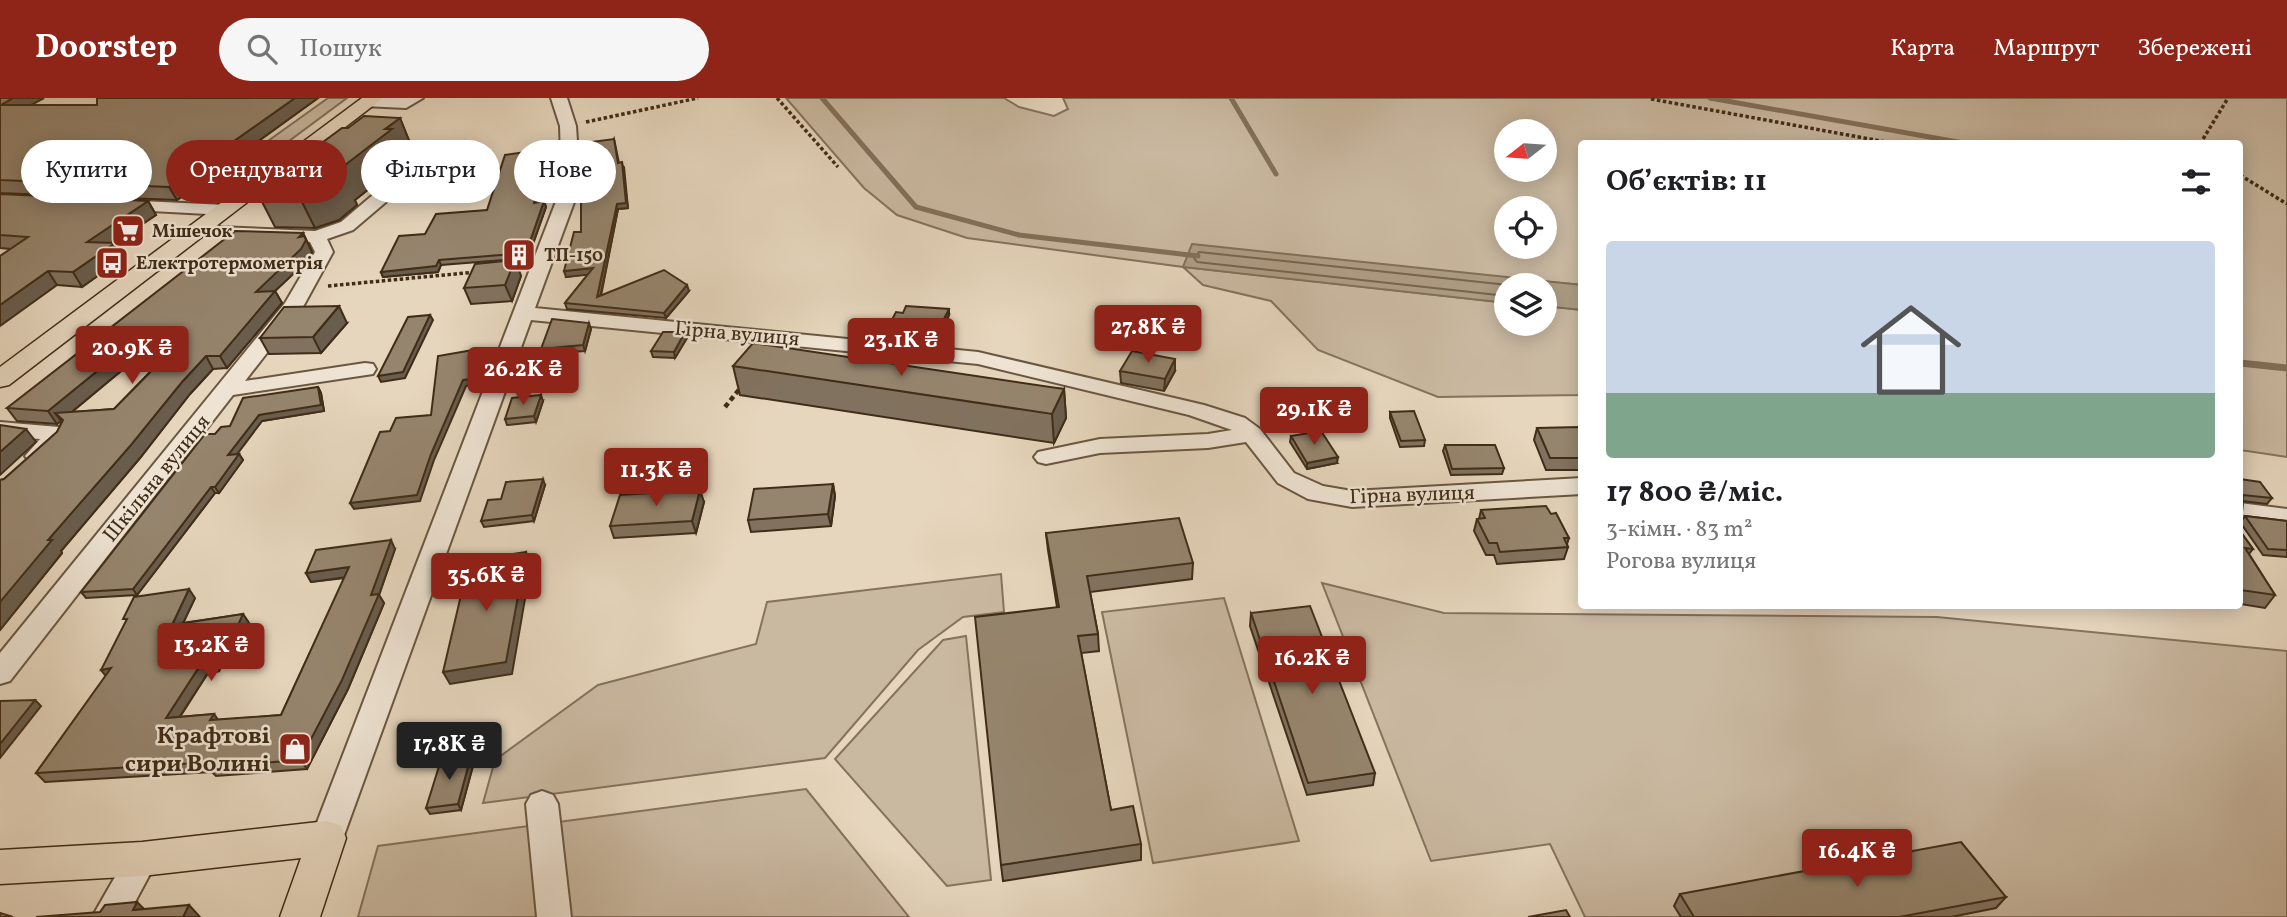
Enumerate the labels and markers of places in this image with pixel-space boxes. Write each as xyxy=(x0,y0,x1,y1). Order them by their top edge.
supermarket icon: Мішечок xyxy=(109,212,147,250)
place label: Мішечок xyxy=(152,220,233,245)
building icon: ТП-150 xyxy=(500,236,538,274)
bus stop icon: Електротермометрія xyxy=(93,244,131,282)
place label: ТП-150 xyxy=(544,244,603,269)
place label: Електротермометрія xyxy=(136,252,323,277)
pin: 27.8K ₴ xyxy=(1083,306,1213,365)
pin: 23.1K ₴ xyxy=(836,318,966,378)
pin: 20.9K ₴ xyxy=(67,327,197,386)
pin: 26.2K ₴ xyxy=(458,348,588,407)
pin: 29.1K ₴ xyxy=(1249,388,1379,447)
pin: 11.3K ₴ xyxy=(591,448,721,508)
pin: 35.6K ₴ xyxy=(421,554,551,613)
pin: 13.2K ₴ xyxy=(146,624,276,683)
pin: 16.2K ₴ xyxy=(1247,636,1377,696)
place label: Крафтові сири Волині xyxy=(125,720,270,782)
pin: 17.8K ₴ xyxy=(384,722,514,782)
shop icon: Крафтові сири Волині xyxy=(276,730,314,768)
pin: 16.4K ₴ xyxy=(1792,830,1922,889)

